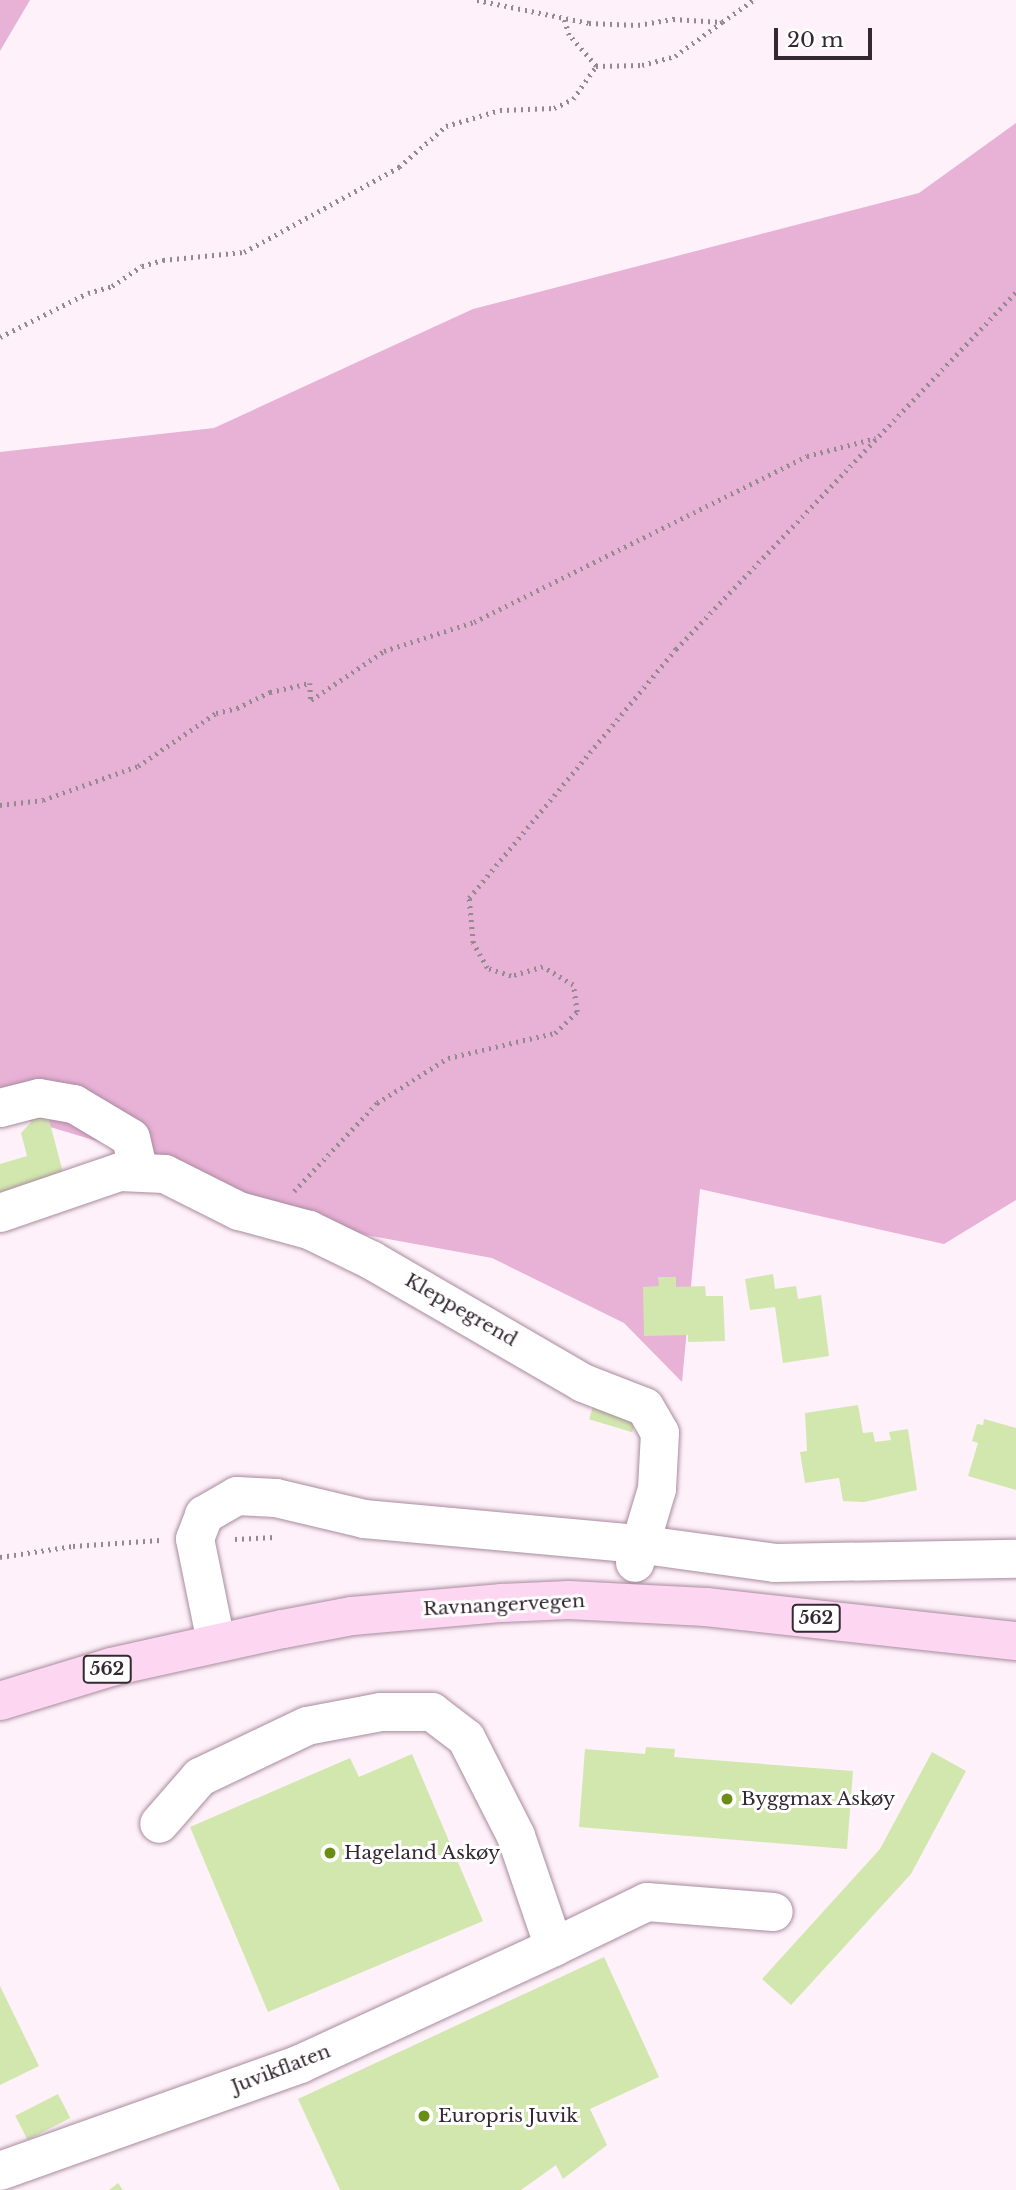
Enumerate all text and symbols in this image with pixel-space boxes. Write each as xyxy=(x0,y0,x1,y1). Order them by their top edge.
scale bar xyxy=(778,14,876,58)
text: 20 m xyxy=(787,27,844,53)
street label: Kleppegrend xyxy=(401,1269,521,1351)
street label: Ravnangervegen xyxy=(423,1589,585,1621)
road number: 562 xyxy=(792,1604,840,1632)
road number: 562 xyxy=(82,1654,132,1684)
place label: Byggmax Askøy xyxy=(741,1788,896,1810)
marker: Byggmax Askøy xyxy=(719,1791,735,1807)
place label: Hageland Askøy xyxy=(344,1842,501,1864)
marker: Hageland Askøy xyxy=(322,1845,338,1861)
street label: Juvikflaten xyxy=(228,2040,334,2098)
place label: Europris Juvik xyxy=(438,2105,578,2127)
marker: Europris Juvik xyxy=(416,2108,432,2124)

